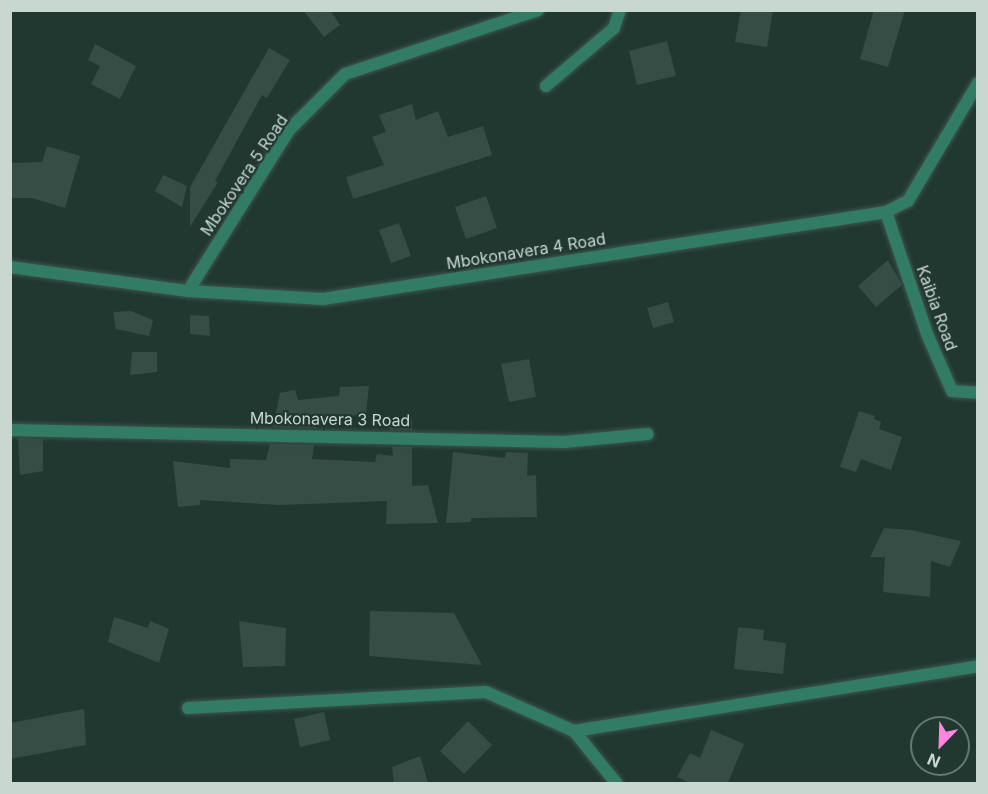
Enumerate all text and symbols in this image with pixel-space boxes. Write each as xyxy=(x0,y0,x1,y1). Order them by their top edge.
street label: Mbokovera 5 Road xyxy=(196,111,292,239)
street label: Mbokonavera 4 Road xyxy=(445,229,607,273)
street label: Kaibia Road xyxy=(913,263,961,353)
street label: Mbokonavera 3 Road xyxy=(250,408,410,430)
north arrow xyxy=(910,716,970,776)
text: N xyxy=(924,749,943,772)

